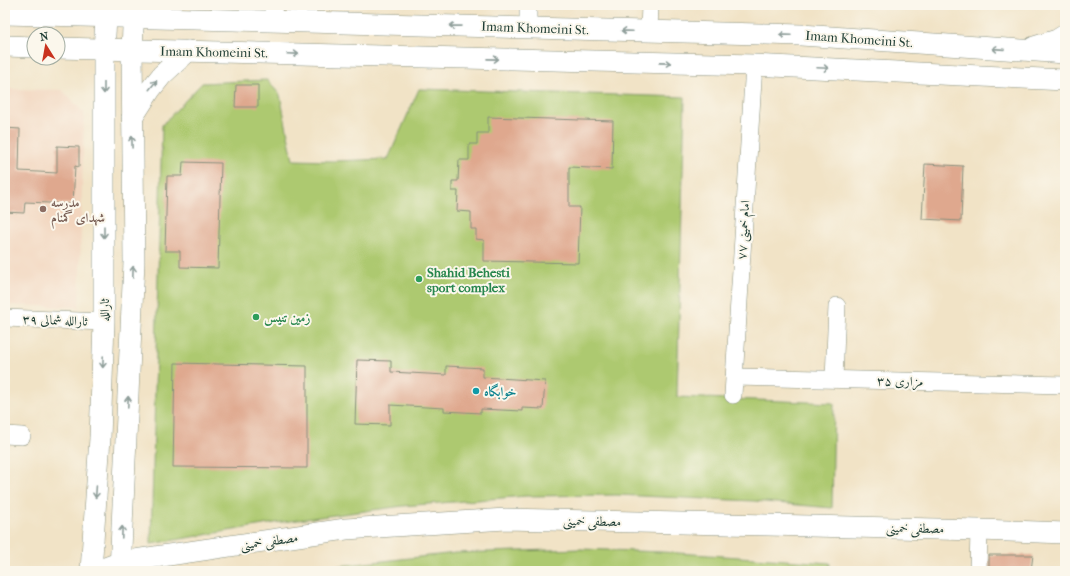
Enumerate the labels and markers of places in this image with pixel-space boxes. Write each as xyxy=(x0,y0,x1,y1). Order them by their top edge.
place label: مدرسه شهدای گمنام xyxy=(51,195,106,229)
marker: مدرسه شهدای گمنام xyxy=(38,204,48,214)
place label: Shahid Behesti sport complex xyxy=(427,265,510,296)
marker: Shahid Behesti sport complex xyxy=(414,274,424,284)
place label: زمین تنیس xyxy=(264,310,310,326)
marker: زمین تنیس xyxy=(251,312,261,322)
place label: خوابگاه xyxy=(484,383,516,400)
marker: خوابگاه xyxy=(471,386,481,396)

